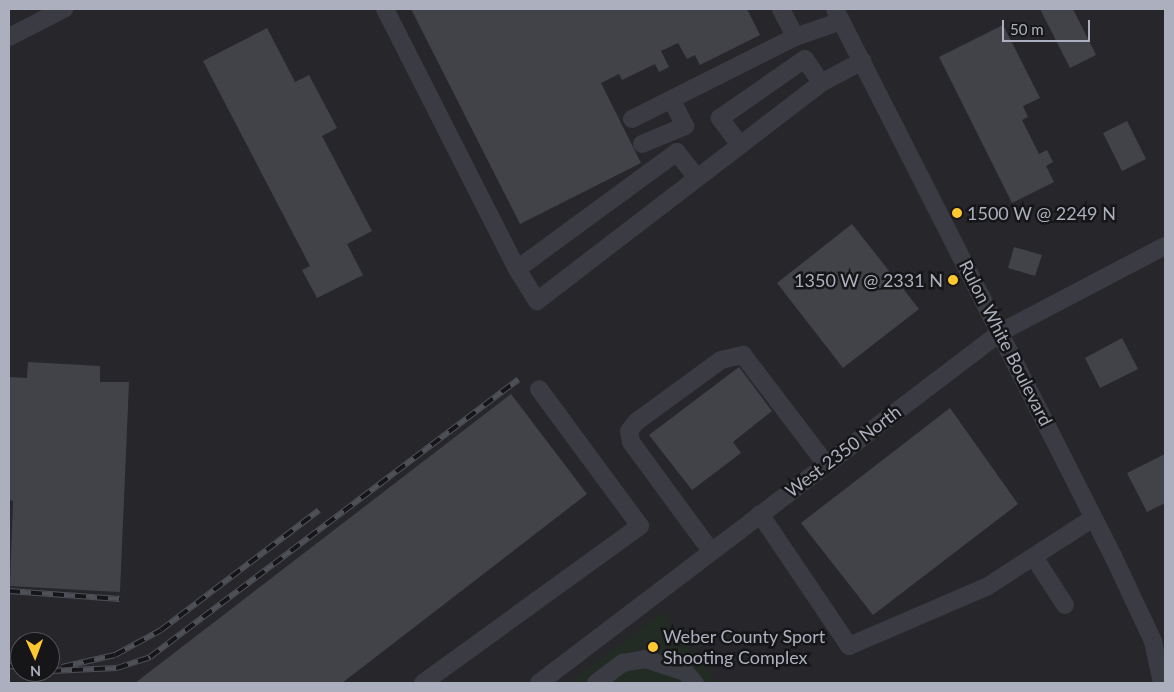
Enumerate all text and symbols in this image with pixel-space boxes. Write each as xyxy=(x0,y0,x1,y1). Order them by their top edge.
scale bar xyxy=(1004,10,1092,42)
text: 50 m xyxy=(1010,20,1044,38)
place label: 1500 W @ 2249 N xyxy=(967,202,1116,224)
marker: 1500 W @ 2249 N xyxy=(951,207,963,219)
street label: Rulon White Boulevard xyxy=(955,257,1057,429)
place label: 1350 W @ 2331 N xyxy=(794,269,943,291)
marker: 1350 W @ 2331 N xyxy=(947,274,959,286)
street label: West 2350 North xyxy=(781,401,905,501)
place label: Weber County Sport Shooting Complex xyxy=(663,626,826,669)
north arrow xyxy=(10,632,60,682)
marker: Weber County Sport Shooting Complex xyxy=(647,641,659,653)
text: N xyxy=(30,663,41,680)

